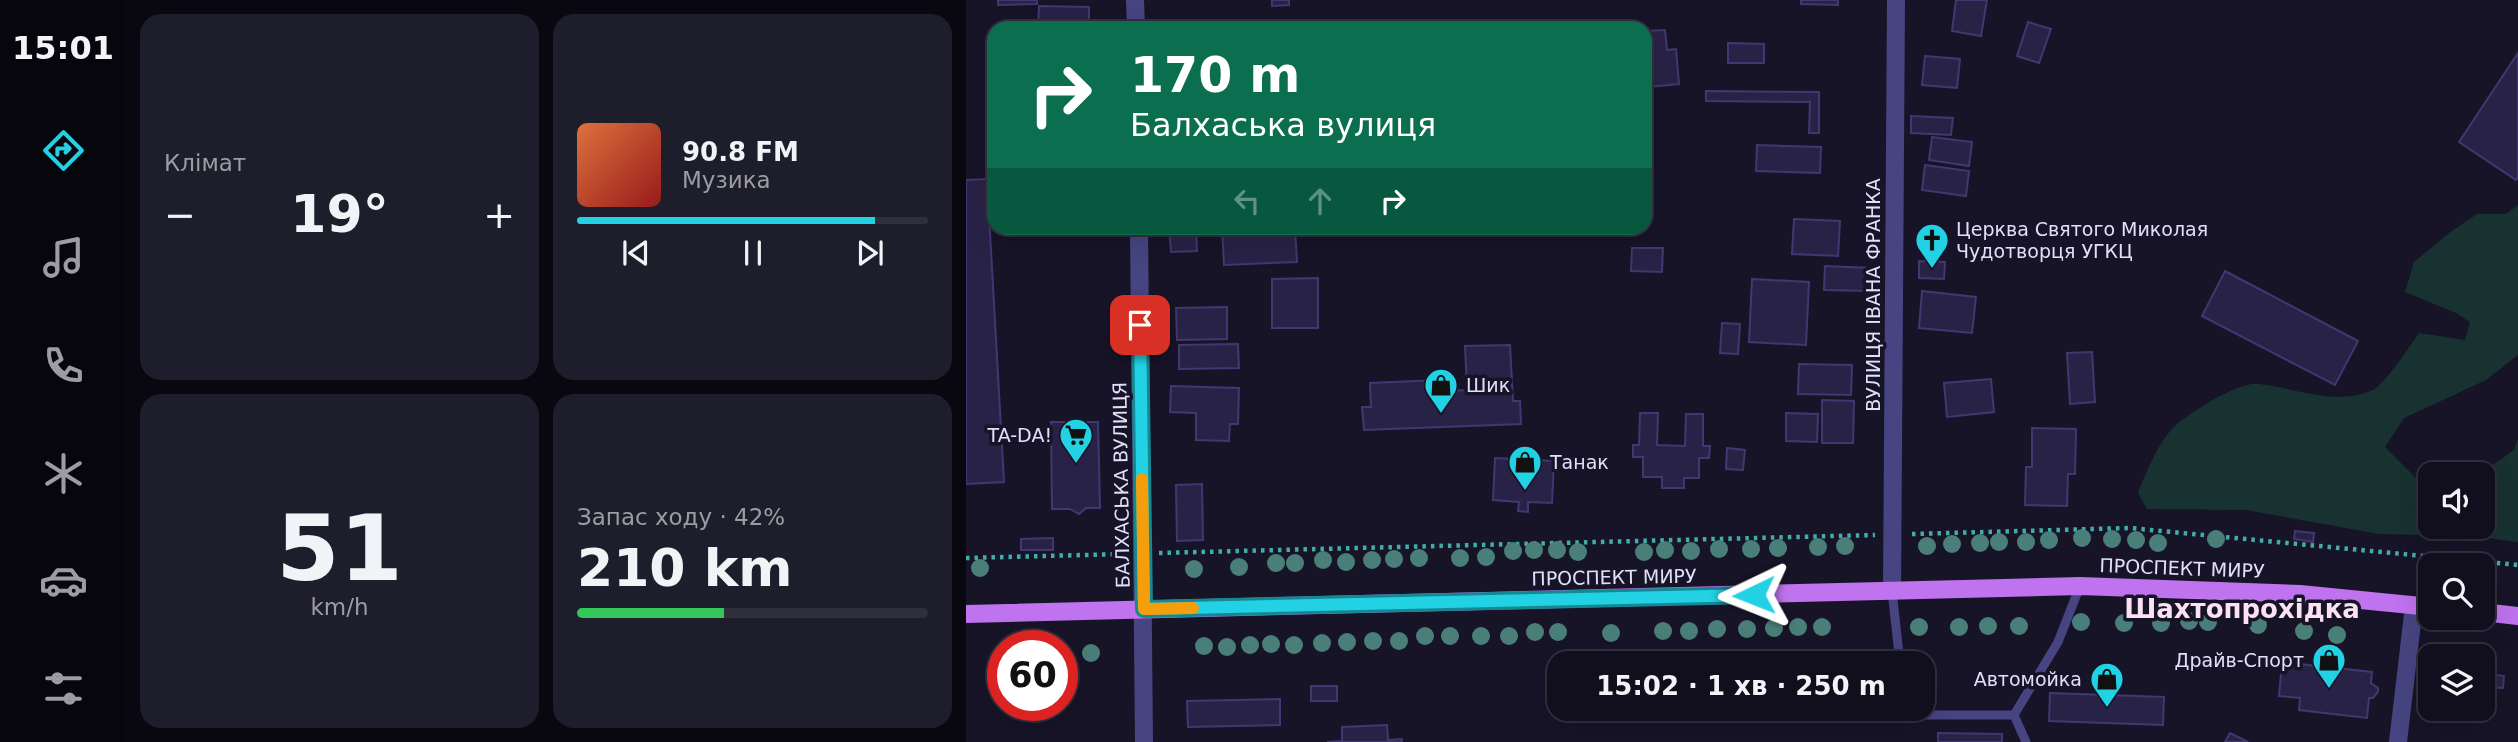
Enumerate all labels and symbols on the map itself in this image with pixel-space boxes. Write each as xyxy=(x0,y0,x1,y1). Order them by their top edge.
street label: ВУЛИЦЯ ІВАНА ФРАНКА xyxy=(1862,178,1884,412)
place label: Церква Святого Миколая Чудотворця УГКЦ xyxy=(1956,218,2208,262)
church icon: Церква Святого Миколая Чудотворця УГКЦ xyxy=(1913,221,1951,270)
pin xyxy=(1110,295,1170,355)
shop icon: Шик xyxy=(1422,366,1460,415)
place label: Шик xyxy=(1466,374,1510,396)
street label: БАЛХАСЬКА ВУЛИЦЯ xyxy=(1108,382,1134,588)
supermarket icon: TA-DA! xyxy=(1057,416,1095,465)
place label: TA-DA! xyxy=(987,424,1052,446)
shop icon: Танак xyxy=(1506,443,1544,492)
place label: Танак xyxy=(1549,451,1609,473)
street label: ПРОСПЕКТ МИРУ xyxy=(2099,554,2265,582)
position arrow xyxy=(1717,558,1791,632)
street label: ПРОСПЕКТ МИРУ xyxy=(1531,565,1697,589)
district label: Шахтопрохідка xyxy=(2124,594,2360,624)
speed limit sign: 60 xyxy=(987,630,1078,721)
shop icon: Драйв-Спорт xyxy=(2310,641,2348,690)
place label: Драйв-Спорт xyxy=(2175,649,2304,671)
shop icon: Автомойка xyxy=(2088,660,2126,709)
place label: Автомойка xyxy=(1974,668,2082,690)

